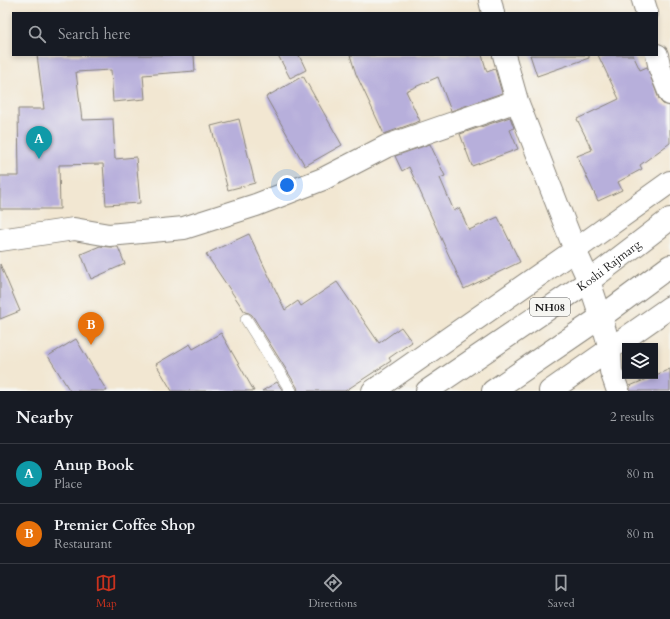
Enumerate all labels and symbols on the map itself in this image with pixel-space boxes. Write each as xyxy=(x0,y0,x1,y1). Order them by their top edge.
pin: A xyxy=(26,126,52,159)
your location xyxy=(277,175,297,195)
street label: Koshi Rajmarg xyxy=(574,236,644,295)
road number: NH08 xyxy=(530,298,570,316)
pin: B xyxy=(78,312,104,345)

